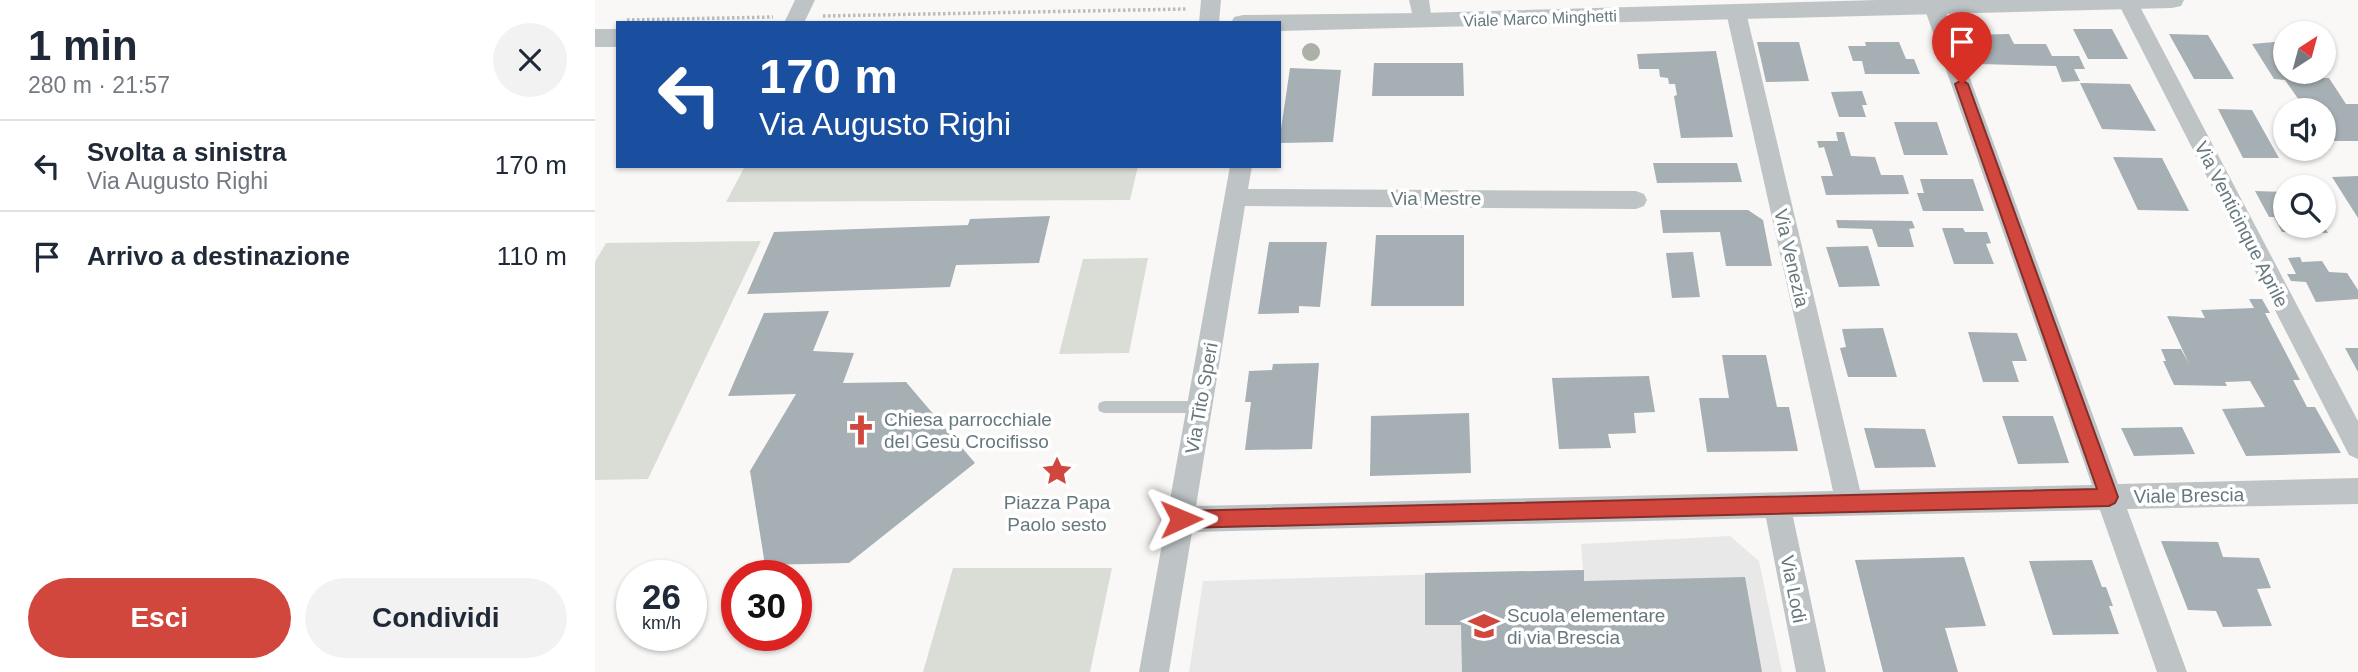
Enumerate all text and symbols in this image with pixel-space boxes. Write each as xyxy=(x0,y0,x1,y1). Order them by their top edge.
street label: Viale Marco Minghetti xyxy=(1463,7,1617,30)
pin xyxy=(1932,12.0,1992,84)
north arrow xyxy=(2273,21,2336,84)
map controls xyxy=(2273,21,2336,238)
text: 1 min xyxy=(28,22,138,69)
button: close xyxy=(493,23,567,97)
icon: arrive xyxy=(1943,23,1981,61)
icon: left xyxy=(644,49,735,140)
text: 170 m xyxy=(759,49,898,103)
text: 280 m · 21:57 xyxy=(28,72,170,98)
button: sound xyxy=(2273,98,2336,161)
text: Via Augusto Righi xyxy=(759,106,1011,142)
text: Svolta a sinistra xyxy=(87,137,286,167)
street label: Via Venticinque Aprile xyxy=(2191,138,2293,311)
icon: left xyxy=(28,147,66,185)
text: 170 m xyxy=(495,150,567,180)
text: Via Augusto Righi xyxy=(87,168,268,194)
button: search xyxy=(2273,175,2336,238)
street label: Via Mestre xyxy=(1391,188,1481,209)
street label: Via Venezia xyxy=(1770,207,1813,310)
icon: arrive xyxy=(28,238,66,276)
text: Arrivo a destinazione xyxy=(87,241,350,271)
text: 110 m xyxy=(497,241,567,271)
street label: Via Tito Speri xyxy=(1181,341,1222,455)
place label: Chiesa parrocchiale del Gesù Crocifisso xyxy=(884,409,1052,452)
church icon: Chiesa parrocchiale del Gesù Crocifisso xyxy=(844,413,878,447)
place icon: Piazza Papa Paolo sesto xyxy=(1040,454,1074,488)
position arrow xyxy=(1144,482,1218,556)
street label: Viale Brescia xyxy=(2134,484,2245,507)
place label: Piazza Papa Paolo sesto xyxy=(1004,492,1111,535)
street label: Via Lodi xyxy=(1777,554,1810,625)
speed limit sign: 30 xyxy=(721,560,812,651)
text: 26 xyxy=(642,577,681,616)
button: Esci xyxy=(28,578,291,658)
button: Condividi xyxy=(305,578,567,658)
place label: Scuola elementare di via Brescia xyxy=(1507,605,1665,648)
school or university icon: Scuola elementare di via Brescia xyxy=(1467,609,1501,643)
text: km/h xyxy=(642,613,681,633)

